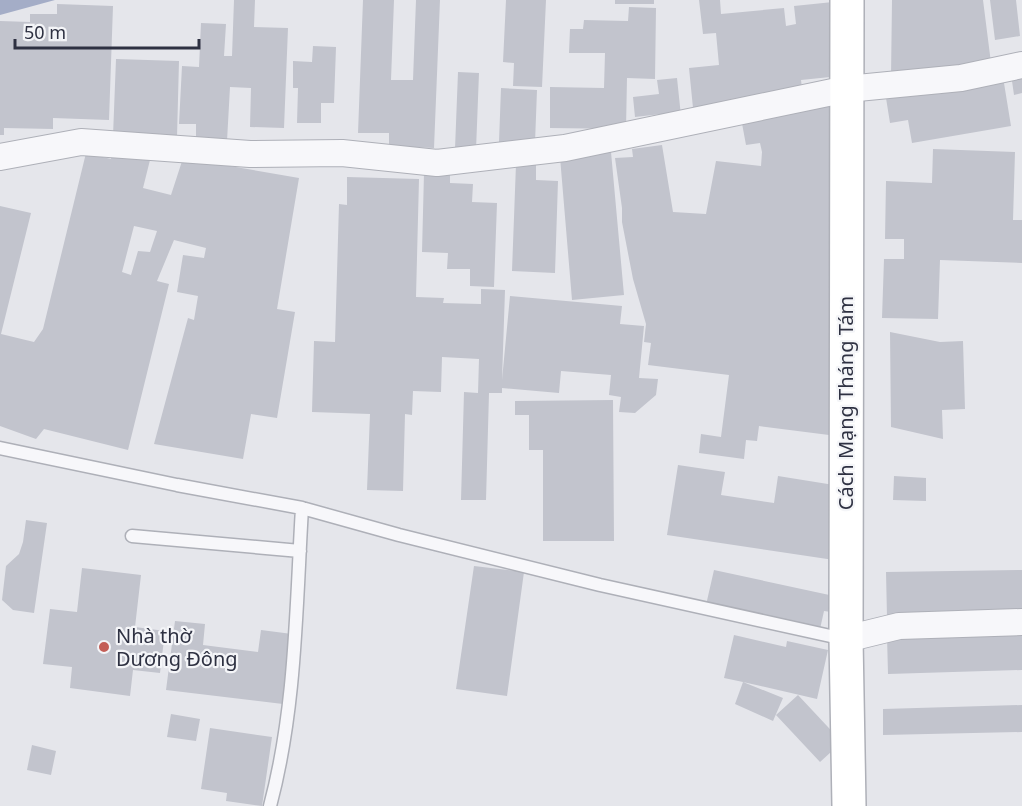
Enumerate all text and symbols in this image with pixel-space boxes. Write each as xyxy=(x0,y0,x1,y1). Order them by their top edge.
scale bar xyxy=(15,12,200,50)
text: 50 m xyxy=(24,20,66,44)
street label: Cách Mạng Tháng Tám xyxy=(832,296,859,510)
place label: Nhà thờ Dương Đông xyxy=(116,622,238,672)
marker: Nhà thờ Dương Đông xyxy=(97,640,111,654)

